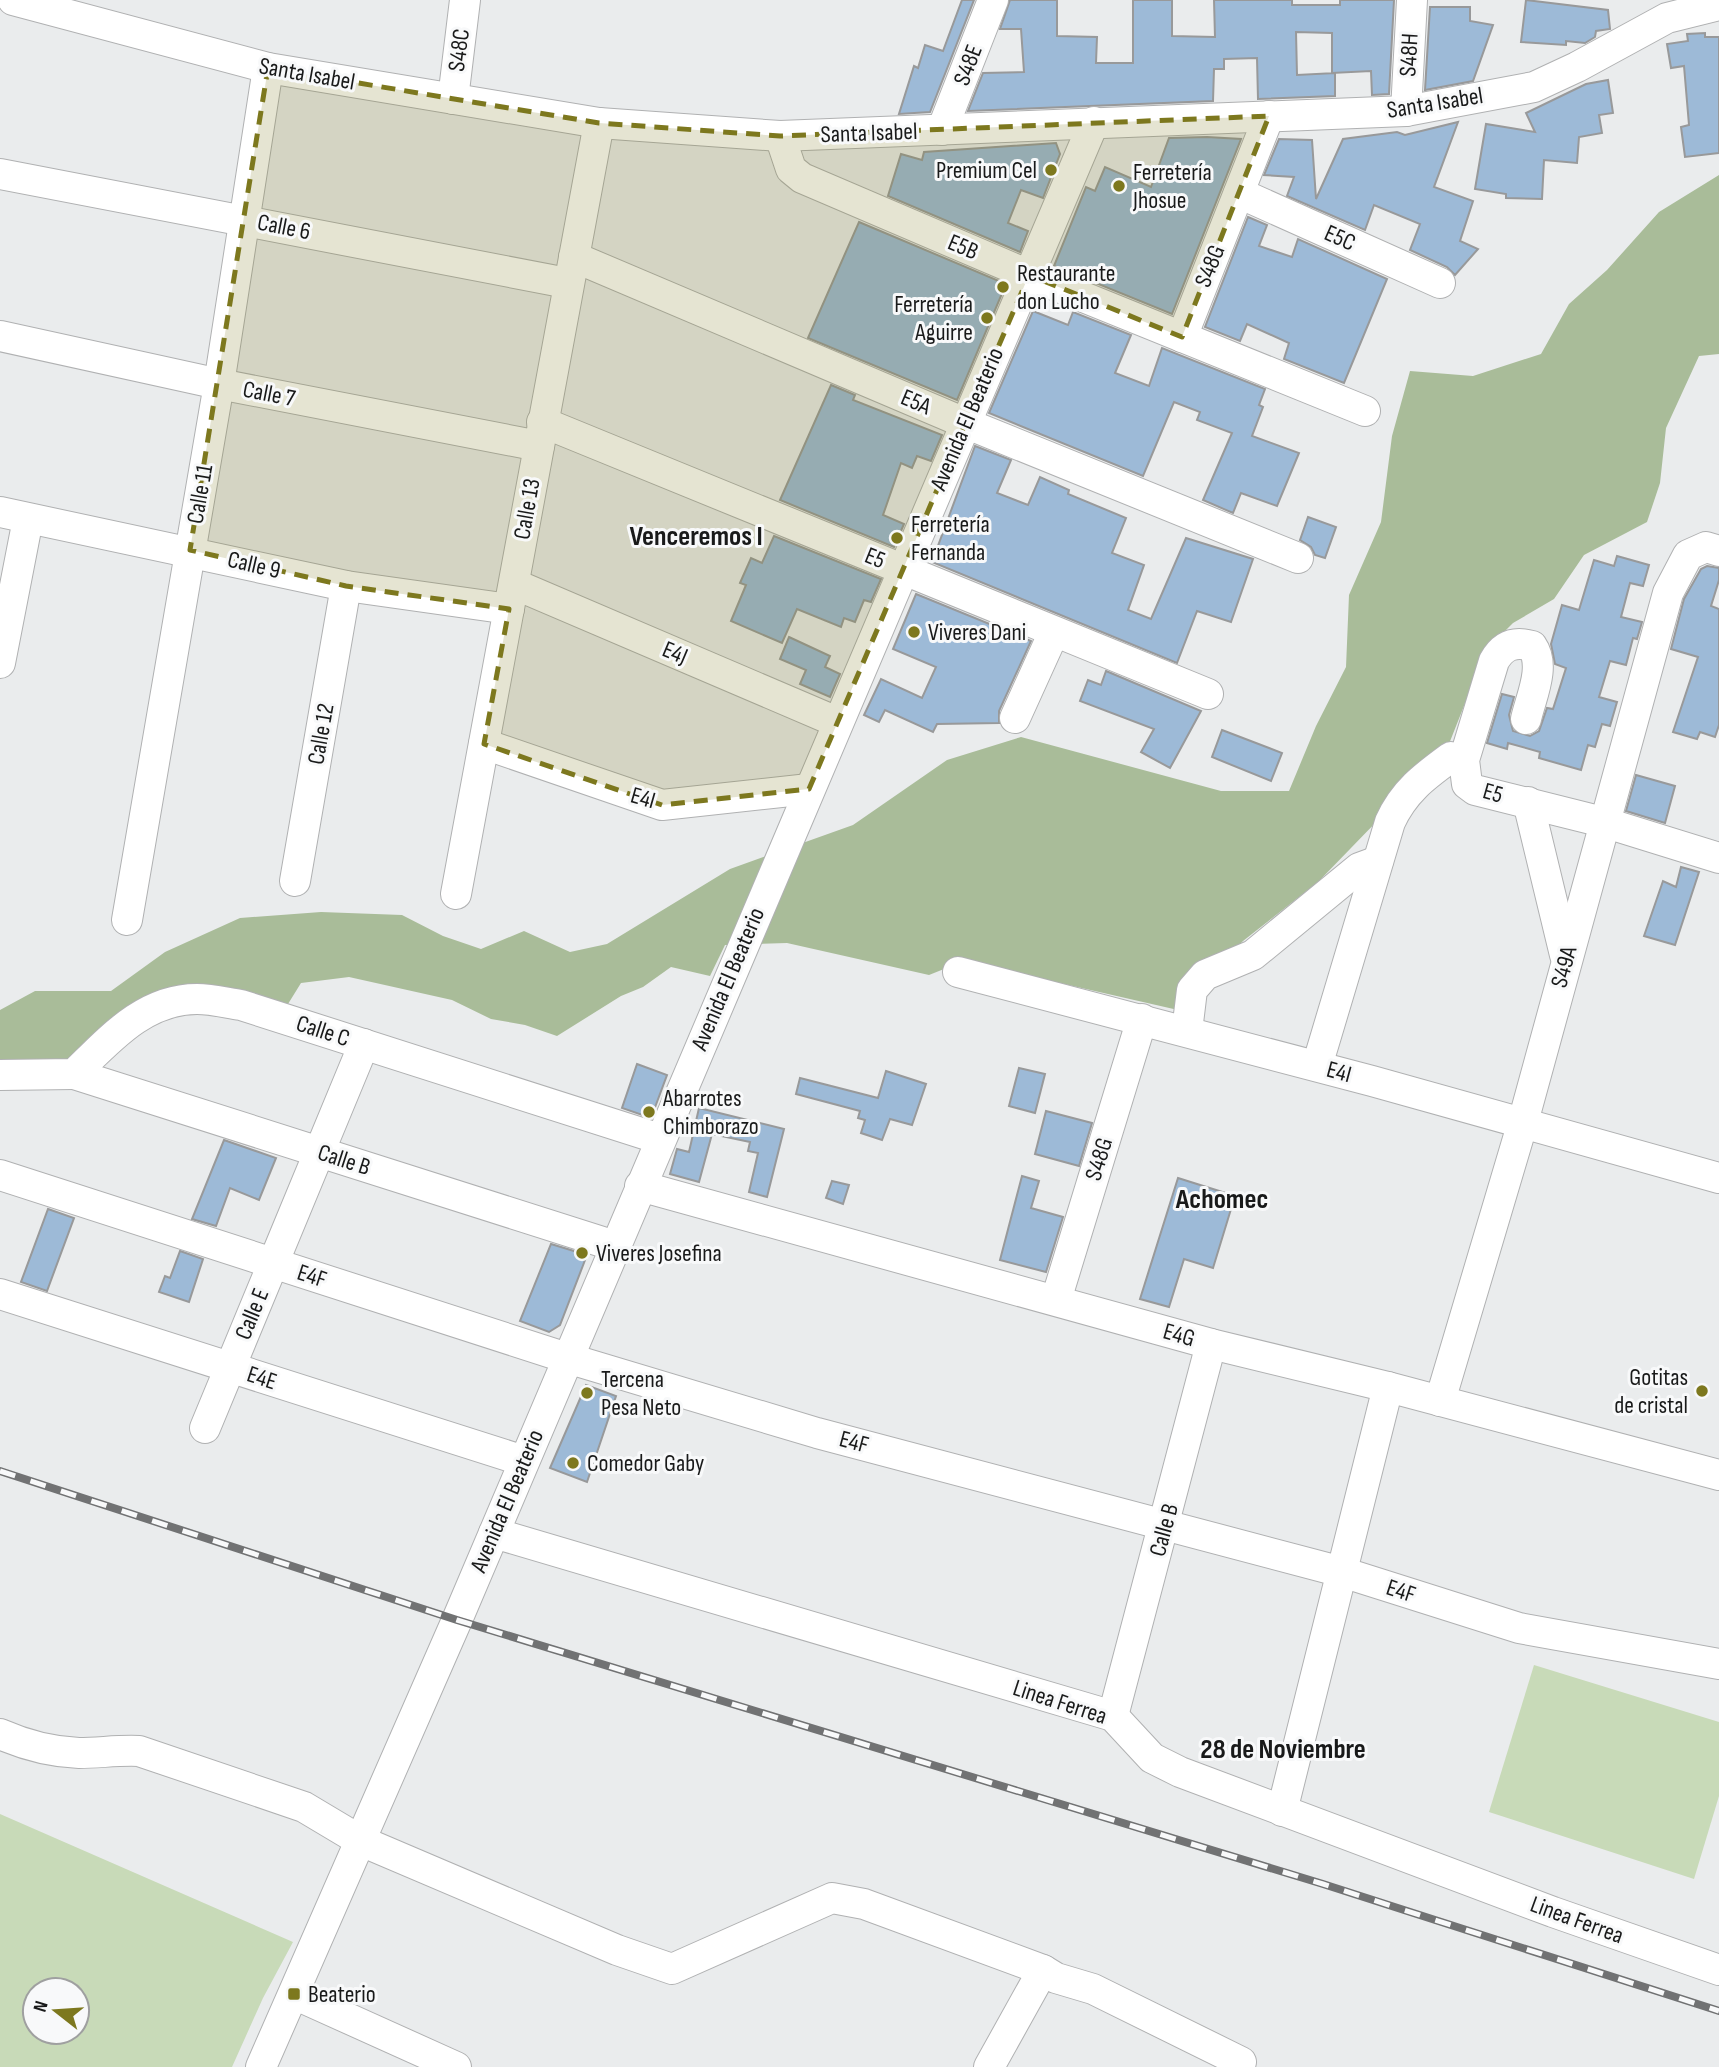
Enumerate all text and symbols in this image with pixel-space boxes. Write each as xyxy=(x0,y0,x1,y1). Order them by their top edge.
street label: S48C xyxy=(442,27,476,73)
street label: S48H xyxy=(1393,33,1425,77)
street label: S48E xyxy=(947,41,989,89)
street label: Santa Isabel xyxy=(257,51,357,97)
street label: Santa Isabel xyxy=(1385,81,1485,125)
street label: Santa Isabel xyxy=(820,117,918,149)
place label: Premium Cel xyxy=(936,156,1037,185)
place label: Ferretería Jhosue xyxy=(1132,158,1212,215)
marker: Premium Cel xyxy=(1043,162,1059,178)
marker: Ferretería Jhosue xyxy=(1111,178,1127,194)
street label: Calle 6 xyxy=(255,208,313,246)
street label: E5C xyxy=(1320,218,1360,258)
street label: E5B xyxy=(943,228,983,266)
street label: S48G xyxy=(1188,240,1232,292)
place label: Restaurante don Lucho xyxy=(1017,259,1116,316)
marker: Restaurante don Lucho xyxy=(995,279,1011,295)
place label: Ferretería Aguirre xyxy=(894,290,973,347)
marker: Ferretería Aguirre xyxy=(979,310,995,326)
street label: Avenida El Beaterio xyxy=(923,343,1010,496)
street label: Calle 7 xyxy=(240,375,298,413)
street label: E5A xyxy=(897,383,936,421)
street label: Calle 11 xyxy=(181,462,220,526)
street label: Calle 13 xyxy=(507,476,547,542)
place label: Ferretería Fernanda xyxy=(911,510,990,567)
district label: Venceremos I xyxy=(629,520,763,553)
marker: Ferretería Fernanda xyxy=(889,530,905,546)
street label: E5 xyxy=(861,541,889,575)
street label: Calle 9 xyxy=(225,545,283,585)
place label: Viveres Dani xyxy=(928,618,1026,647)
marker: Viveres Dani xyxy=(906,624,922,640)
street label: E4J xyxy=(658,635,692,671)
street label: Calle 12 xyxy=(301,701,341,767)
street label: E5 xyxy=(1480,776,1506,810)
street label: E4I xyxy=(627,781,659,815)
street label: Avenida El Beaterio xyxy=(684,903,771,1056)
street label: S49A xyxy=(1545,942,1584,991)
street label: Calle C xyxy=(293,1009,353,1053)
street label: E4I xyxy=(1323,1055,1355,1089)
place label: Abarrotes Chimborazo xyxy=(662,1084,759,1141)
marker: Abarrotes Chimborazo xyxy=(641,1104,657,1120)
street label: S48G xyxy=(1079,1134,1119,1184)
street label: Calle B xyxy=(314,1138,374,1182)
district label: Achomec xyxy=(1175,1183,1268,1216)
place label: Viveres Josefina xyxy=(596,1239,722,1268)
marker: Viveres Josefina xyxy=(574,1245,590,1261)
street label: E4F xyxy=(294,1258,330,1294)
street label: Calle E xyxy=(229,1284,275,1344)
street label: E4G xyxy=(1160,1317,1198,1353)
street label: E4E xyxy=(243,1360,281,1396)
place label: Gotitas de cristal xyxy=(1614,1363,1688,1420)
place label: Tercena Pesa Neto xyxy=(601,1365,681,1422)
marker: Gotitas de cristal xyxy=(1694,1383,1710,1399)
marker: Tercena Pesa Neto xyxy=(579,1385,595,1401)
street label: E4F xyxy=(836,1424,872,1460)
street label: Avenida El Beaterio xyxy=(463,1425,550,1578)
place label: Comedor Gaby xyxy=(587,1449,704,1478)
marker: Comedor Gaby xyxy=(565,1455,581,1471)
street label: Calle B xyxy=(1143,1500,1185,1560)
street label: E4F xyxy=(1383,1573,1419,1609)
street label: Linea Ferrea xyxy=(1009,1673,1111,1731)
district label: 28 de Noviembre xyxy=(1200,1733,1366,1766)
street label: Linea Ferrea xyxy=(1526,1890,1628,1950)
north arrow xyxy=(21,1976,91,2046)
place label: Beaterio xyxy=(308,1980,376,2009)
marker: Beaterio xyxy=(286,1986,302,2002)
text: N xyxy=(29,1998,54,2015)

